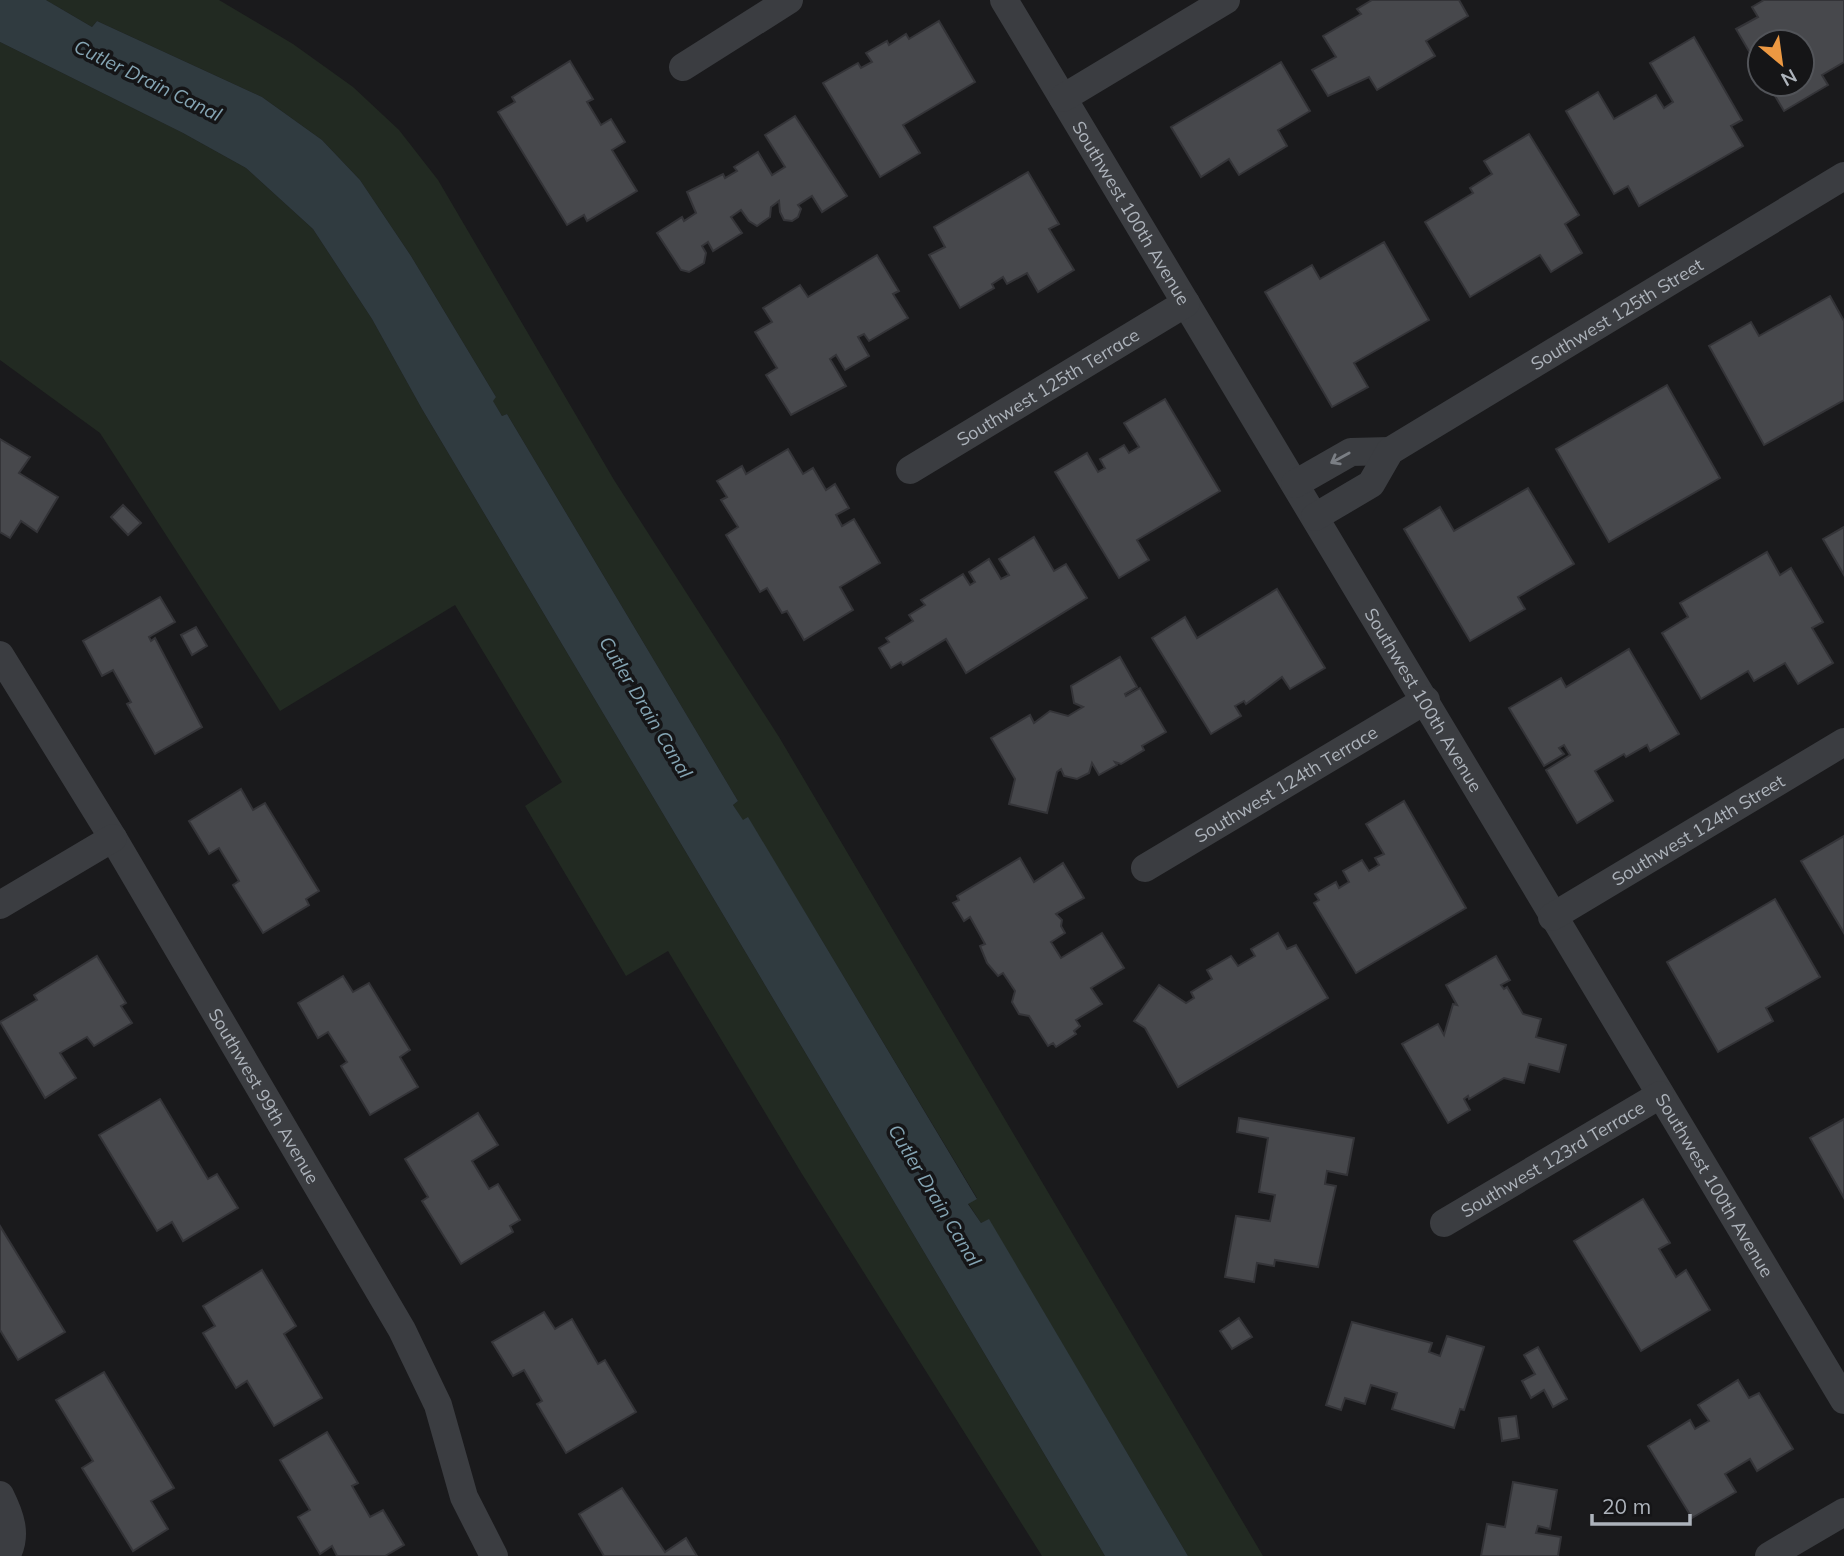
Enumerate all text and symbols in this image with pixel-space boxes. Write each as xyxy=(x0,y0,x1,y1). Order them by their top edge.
north arrow xyxy=(1746,28,1816,98)
water label: Cutler Drain Canal xyxy=(70,34,226,126)
text: N xyxy=(1777,64,1801,92)
street label: Southwest 100th Avenue xyxy=(1068,116,1196,309)
street label: Southwest 125th Street xyxy=(1526,253,1707,375)
street label: Southwest 125th Terrace xyxy=(952,323,1143,451)
one-way arrow xyxy=(1330,452,1351,465)
street label: Southwest 100th Avenue xyxy=(1360,603,1488,796)
water label: Cutler Drain Canal xyxy=(594,632,698,783)
street label: Southwest 124th Terrace xyxy=(1190,720,1382,847)
street label: Southwest 124th Street xyxy=(1607,769,1789,890)
street label: Southwest 99th Avenue xyxy=(204,1004,325,1188)
street label: Southwest 100th Avenue xyxy=(1651,1089,1779,1281)
street label: Southwest 123rd Terrace xyxy=(1456,1095,1649,1222)
water label: Cutler Drain Canal xyxy=(883,1120,987,1271)
scale bar xyxy=(1592,1482,1690,1526)
text: 20 m xyxy=(1602,1493,1651,1519)

